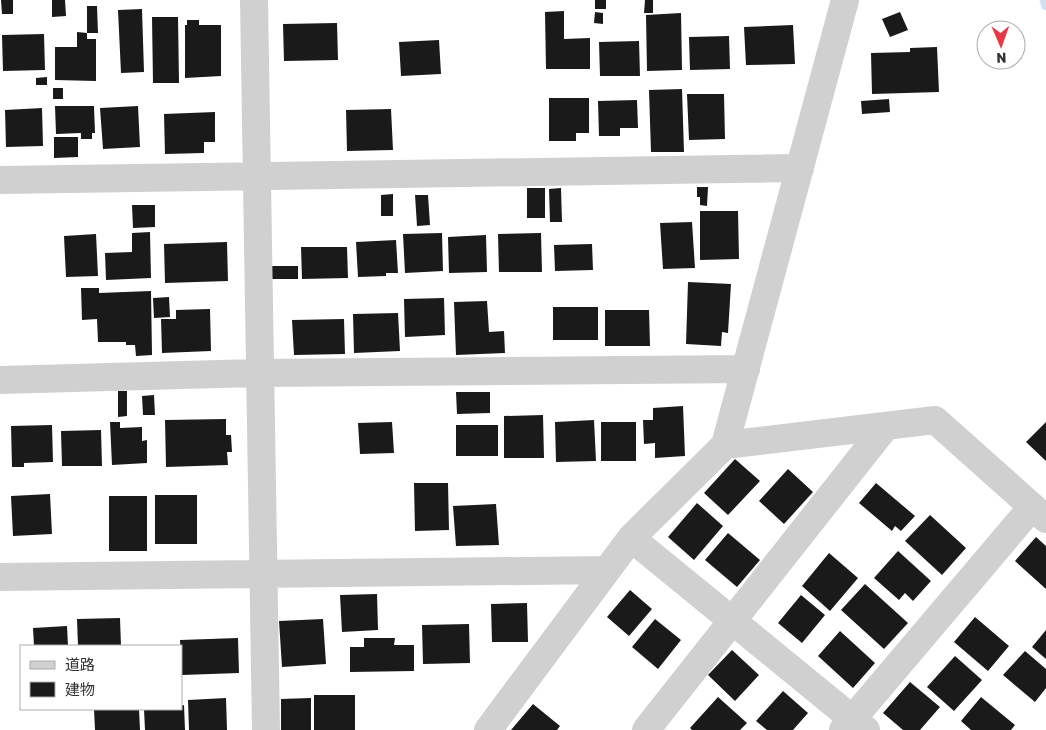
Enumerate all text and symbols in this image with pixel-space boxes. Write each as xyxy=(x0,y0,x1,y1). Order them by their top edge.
north arrow xyxy=(976,20,1026,70)
text: N xyxy=(996,49,1007,66)
legend xyxy=(20,645,182,710)
text: 道路 xyxy=(65,656,95,674)
text: 建物 xyxy=(65,681,95,699)

